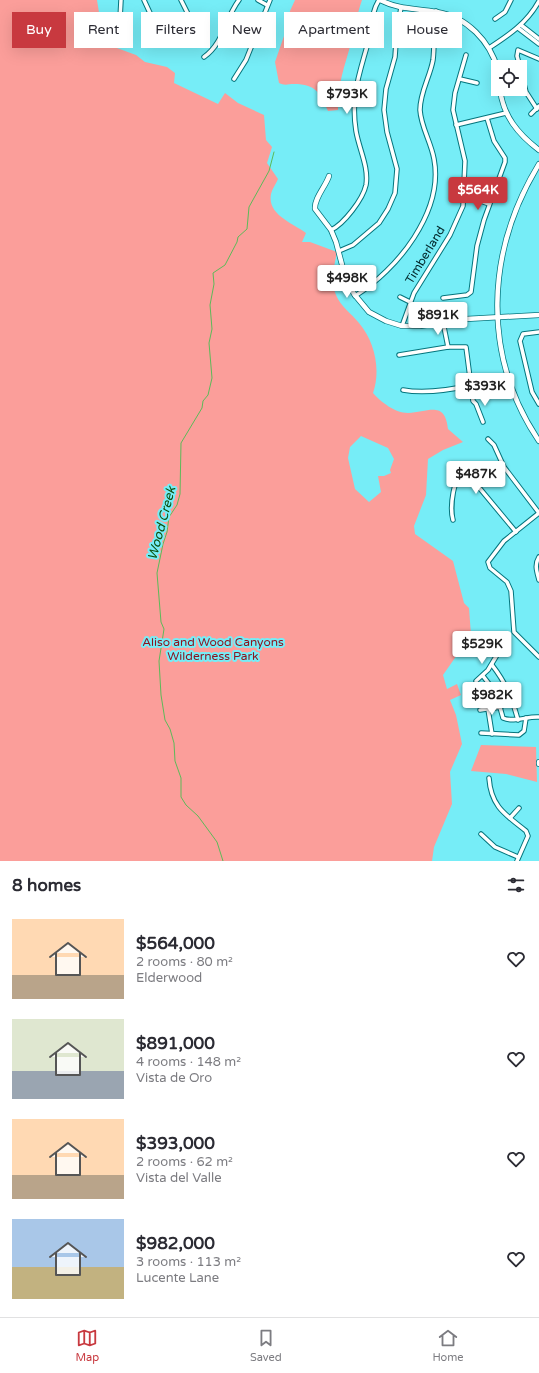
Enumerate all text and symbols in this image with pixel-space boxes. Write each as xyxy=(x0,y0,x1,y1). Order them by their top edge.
chip: Buy xyxy=(12,12,66,48)
chip: Rent xyxy=(74,12,133,48)
chip: Filters xyxy=(141,12,210,48)
chip: New xyxy=(218,12,276,48)
chip: Apartment xyxy=(284,12,384,48)
chip: House xyxy=(392,12,462,48)
map controls xyxy=(491,60,527,96)
button: locate xyxy=(491,60,527,96)
pin: $793K xyxy=(319,81,375,115)
text: $793K xyxy=(326,86,368,102)
pin: $564K xyxy=(450,177,506,211)
text: $564K xyxy=(457,182,499,198)
street label: Timberland xyxy=(402,224,448,286)
pin: $498K xyxy=(319,265,375,299)
text: $498K xyxy=(326,270,368,286)
pin: $891K xyxy=(410,302,466,336)
text: $891K xyxy=(417,307,459,323)
pin: $393K xyxy=(457,373,513,407)
text: $393K xyxy=(464,378,506,394)
pin: $487K xyxy=(448,461,504,495)
text: $487K xyxy=(455,466,497,482)
water label: Wood Creek xyxy=(144,484,180,562)
pin: $529K xyxy=(454,631,510,665)
park label: Aliso and Wood Canyons Wilderness Park xyxy=(142,635,284,663)
text: $529K xyxy=(461,636,503,652)
pin: $982K xyxy=(464,682,520,716)
text: $982K xyxy=(471,687,513,703)
icon: filters xyxy=(505,874,527,896)
text: 8 homes xyxy=(12,875,81,896)
text: $564,000 xyxy=(136,933,215,954)
icon: home xyxy=(44,935,92,983)
icon: heart xyxy=(505,948,527,970)
text: 2 rooms · 80 m² xyxy=(136,954,233,970)
text: Elderwood xyxy=(136,970,202,986)
text: $891,000 xyxy=(136,1033,215,1054)
icon: home xyxy=(44,1035,92,1083)
icon: heart xyxy=(505,1048,527,1070)
text: 4 rooms · 148 m² xyxy=(136,1054,241,1070)
text: Vista de Oro xyxy=(136,1070,212,1086)
text: $393,000 xyxy=(136,1133,215,1154)
icon: home xyxy=(44,1135,92,1183)
icon: heart xyxy=(505,1148,527,1170)
text: 2 rooms · 62 m² xyxy=(136,1154,233,1170)
text: Vista del Valle xyxy=(136,1170,222,1186)
text: $982,000 xyxy=(136,1233,215,1254)
icon: home xyxy=(44,1235,92,1283)
icon: heart xyxy=(505,1248,527,1270)
text: 3 rooms · 113 m² xyxy=(136,1254,241,1270)
text: Lucente Lane xyxy=(136,1270,219,1286)
tab: Map xyxy=(75,1327,99,1364)
tab: Saved xyxy=(250,1327,282,1364)
tab: Home xyxy=(432,1327,464,1364)

